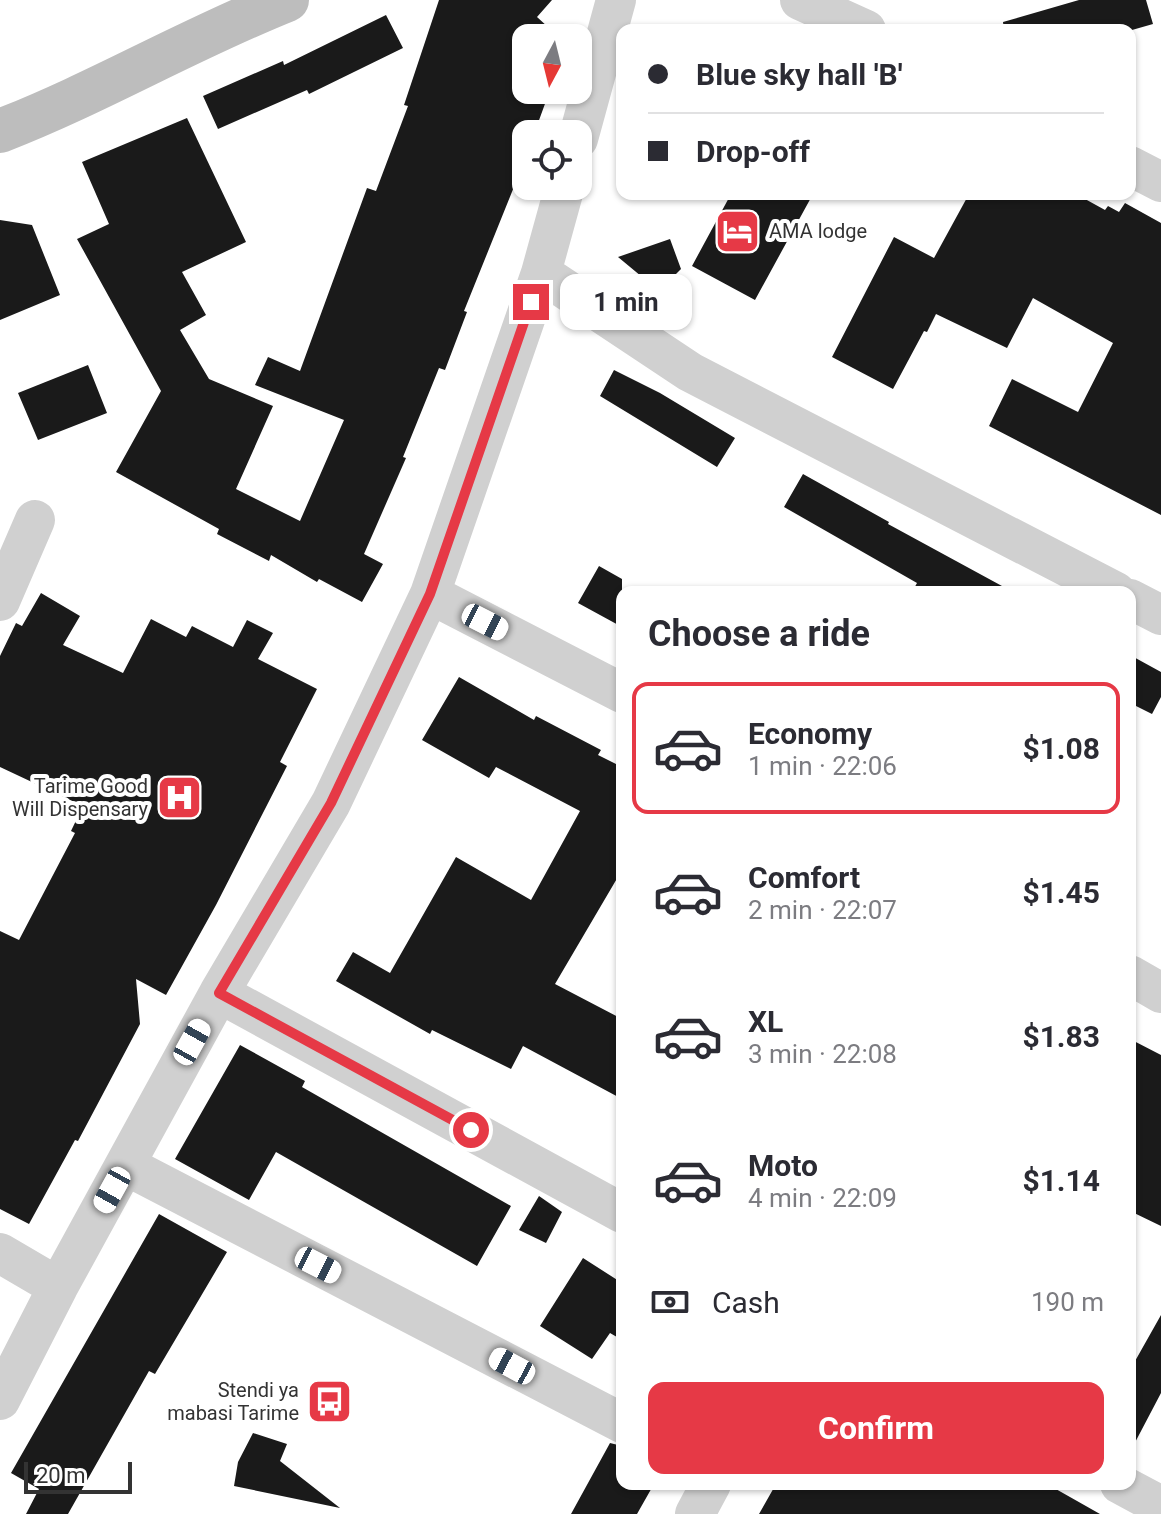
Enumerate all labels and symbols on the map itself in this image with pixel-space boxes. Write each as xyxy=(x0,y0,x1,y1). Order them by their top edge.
north arrow xyxy=(512,24,592,104)
hotel icon: AMA lodge xyxy=(714,207,762,255)
place label: AMA lodge xyxy=(769,219,867,243)
callout: 1 min xyxy=(559,274,691,330)
route end xyxy=(513,284,549,320)
car xyxy=(458,600,512,644)
place label: Tarime Good Will Dispensary xyxy=(12,774,149,821)
hospital icon: Tarime Good Will Dispensary xyxy=(155,774,203,822)
car xyxy=(170,1015,214,1069)
route start xyxy=(453,1112,489,1148)
car xyxy=(90,1163,134,1217)
car xyxy=(291,1243,345,1287)
car xyxy=(485,1344,539,1388)
place label: Stendi ya mabasi Tarime xyxy=(167,1378,299,1425)
bus stop icon: Stendi ya mabasi Tarime xyxy=(306,1378,354,1426)
scale bar xyxy=(24,1458,132,1494)

